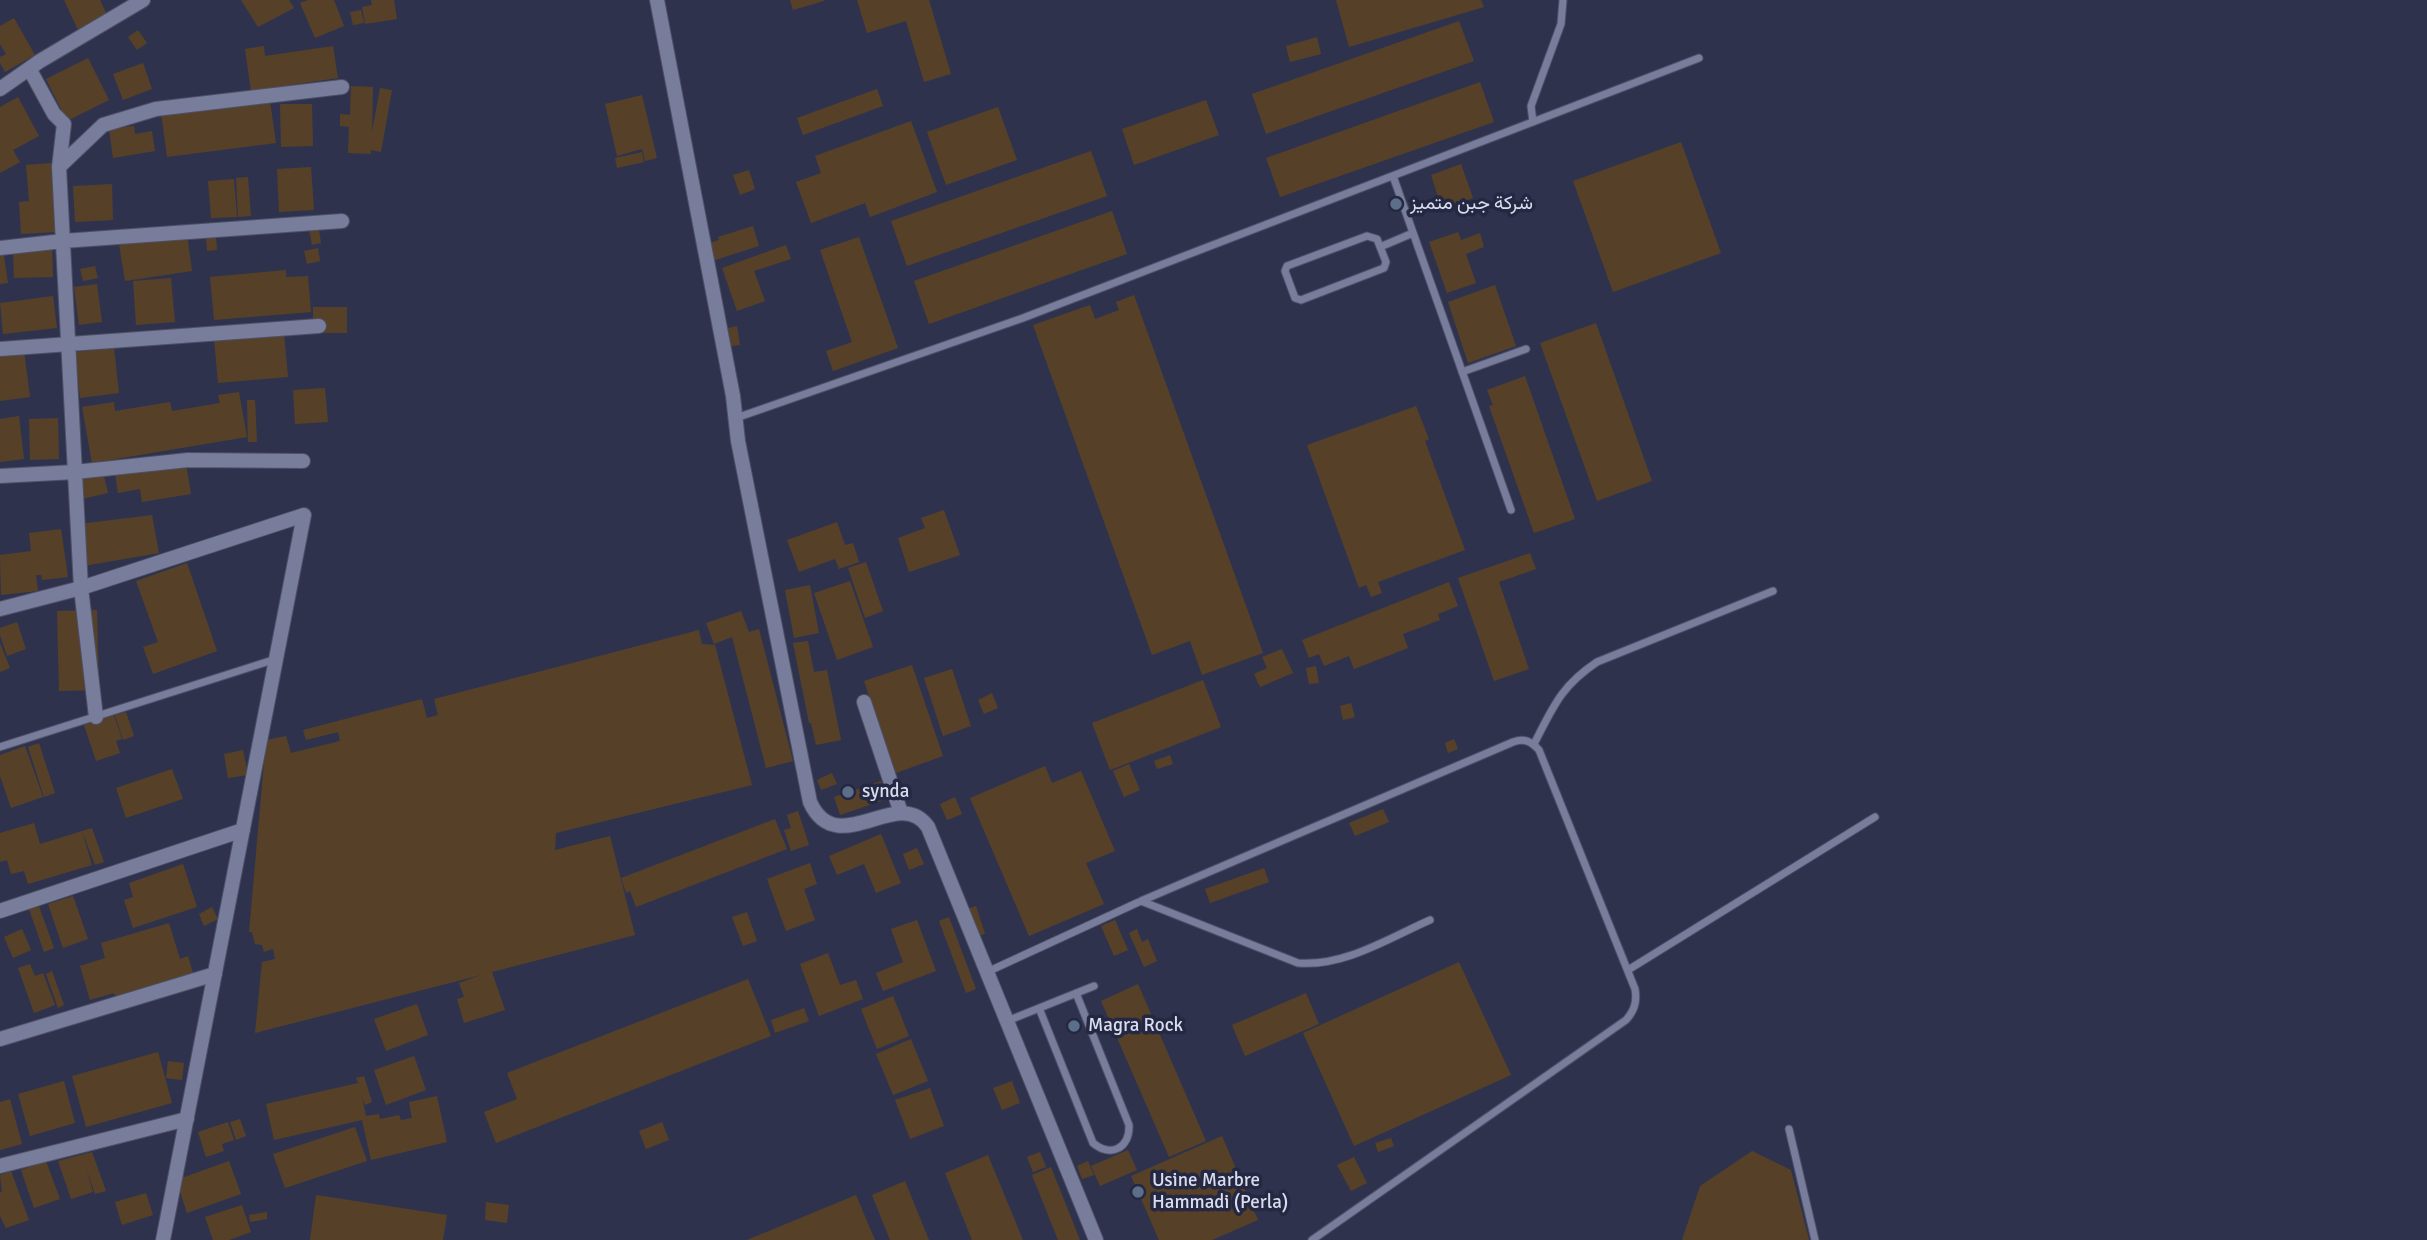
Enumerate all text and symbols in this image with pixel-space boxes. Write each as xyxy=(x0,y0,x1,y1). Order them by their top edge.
place label: شركة جبن متميز xyxy=(1410,193,1533,215)
marker: شركة جبن متميز xyxy=(1388,196,1404,212)
place label: synda xyxy=(862,781,909,803)
marker: synda xyxy=(840,784,856,800)
place label: Magra Rock xyxy=(1088,1015,1183,1037)
marker: Magra Rock xyxy=(1066,1018,1082,1034)
place label: Usine Marbre Hammadi (Perla) xyxy=(1152,1170,1288,1214)
marker: Usine Marbre Hammadi (Perla) xyxy=(1130,1184,1146,1200)

